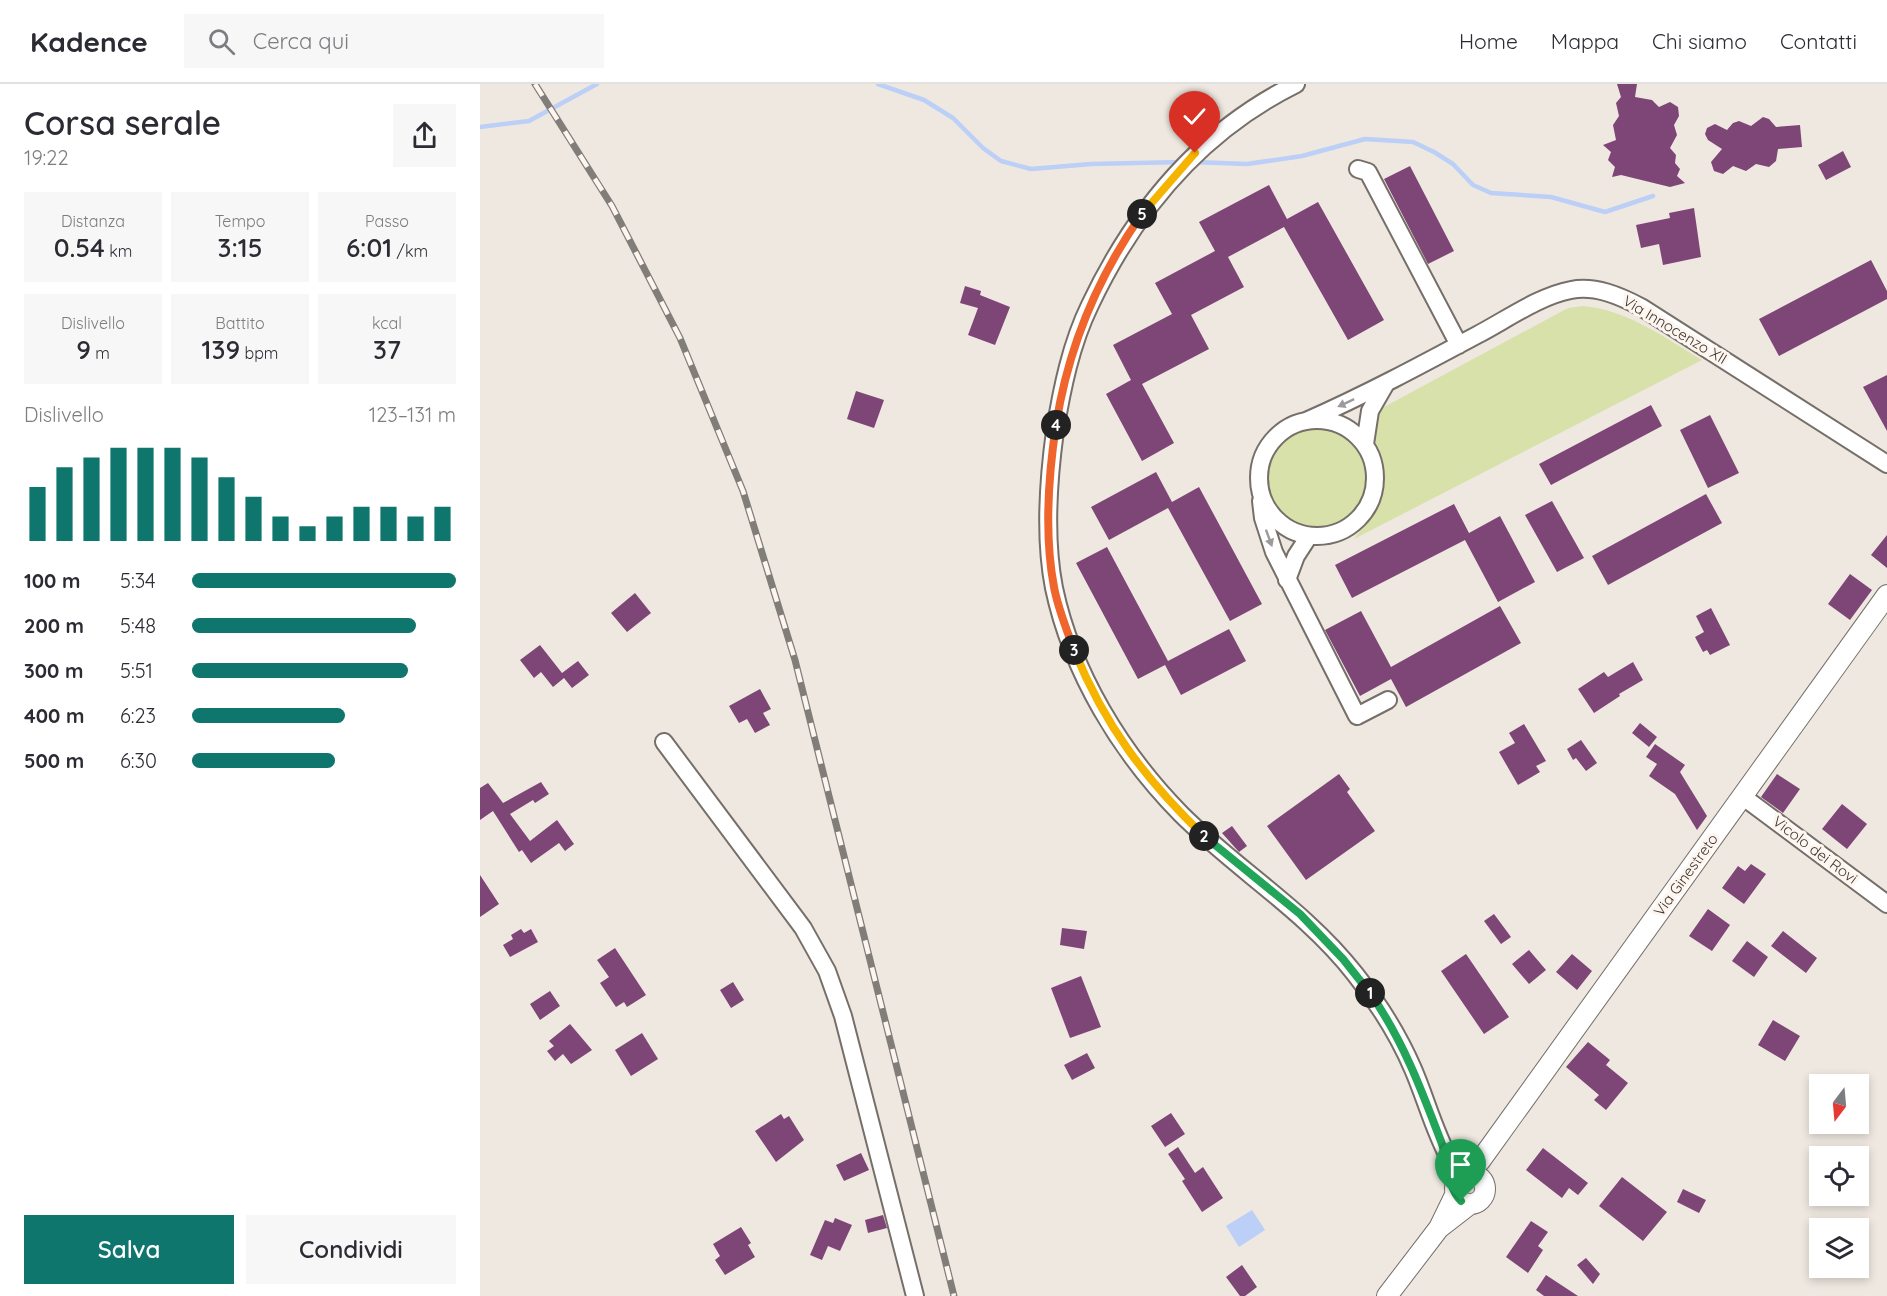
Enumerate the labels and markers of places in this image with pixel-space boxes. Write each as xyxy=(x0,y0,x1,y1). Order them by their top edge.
pin xyxy=(1169,91,1220,153)
pin: 5 xyxy=(1127,199,1157,229)
pin: 4 xyxy=(1041,410,1071,440)
pin: 3 xyxy=(1059,635,1089,665)
pin: 2 xyxy=(1189,821,1219,851)
pin: 1 xyxy=(1355,978,1385,1008)
pin xyxy=(1435,1139,1486,1201)

